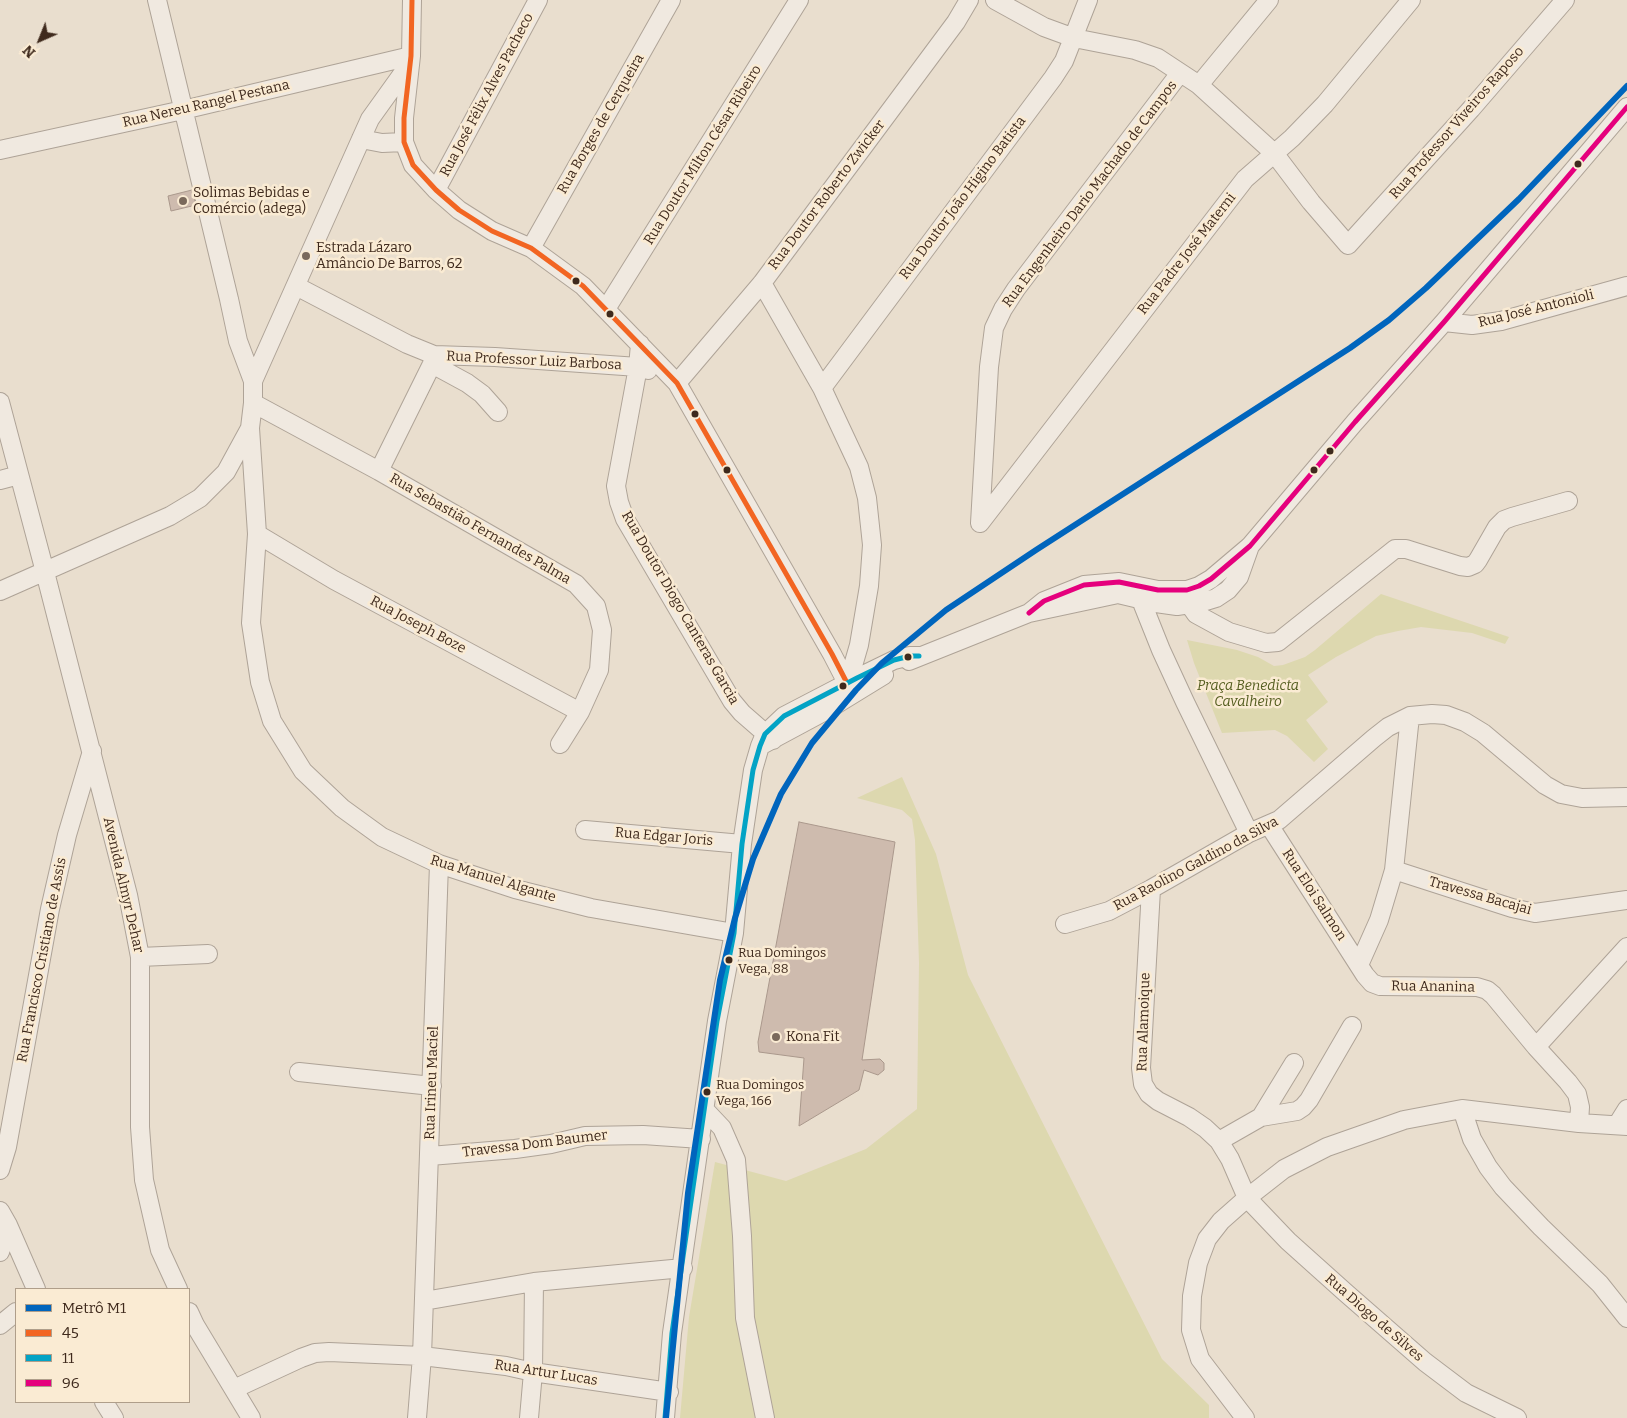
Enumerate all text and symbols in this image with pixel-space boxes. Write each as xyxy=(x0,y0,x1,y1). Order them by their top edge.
street label: Rua José Félix Alves Pacheco xyxy=(437,10,537,180)
north arrow xyxy=(15,15,65,65)
text: N xyxy=(19,41,39,61)
street label: Rua Professor Viveiros Raposo xyxy=(1386,43,1528,203)
street label: Rua Borges de Cerqueira xyxy=(554,51,648,197)
street label: Rua Doutor Milton César Ribeiro xyxy=(641,62,765,248)
street label: Rua Nereu Rangel Pestana xyxy=(121,77,291,131)
street label: Rua Engenheiro Dario Machado de Campos xyxy=(999,77,1181,311)
street label: Rua Doutor João Higino Batista xyxy=(896,113,1030,283)
street label: Rua Doutor Roberto Zwicker xyxy=(765,117,889,273)
unlabelled marker xyxy=(1573,159,1583,169)
place label: Solimas Bebidas e Comércio (adega) xyxy=(193,185,310,218)
street label: Rua Padre José Materni xyxy=(1134,190,1240,318)
marker: Solimas Bebidas e Comércio (adega) xyxy=(177,195,189,207)
place label: Estrada Lázaro Amâncio De Barros, 62 xyxy=(316,240,462,272)
marker: Estrada Lázaro Amâncio De Barros, 62 xyxy=(300,250,312,262)
unlabelled marker xyxy=(571,276,581,286)
street label: Rua José Antonioli xyxy=(1476,287,1596,331)
unlabelled marker xyxy=(605,309,615,319)
street label: Rua Professor Luiz Barbosa xyxy=(446,348,622,374)
unlabelled marker xyxy=(690,409,700,419)
unlabelled marker xyxy=(1325,446,1335,456)
unlabelled marker xyxy=(722,465,732,475)
unlabelled marker xyxy=(1309,465,1319,475)
street label: Rua Sebastião Fernandes Palma xyxy=(386,470,574,588)
street label: Rua Doutor Diogo Canteras Garcia xyxy=(618,508,742,708)
street label: Rua Joseph Boze xyxy=(367,593,469,657)
unlabelled marker xyxy=(903,652,913,662)
park label: Praça Benedicta Cavalheiro xyxy=(1197,678,1299,710)
unlabelled marker xyxy=(838,681,848,691)
street label: Rua Raolino Galdino da Silva xyxy=(1111,813,1281,915)
street label: Avenida Almyr Dehar xyxy=(99,815,147,955)
street label: Rua Edgar Joris xyxy=(614,824,714,850)
street label: Rua Eloi Salmon xyxy=(1278,846,1350,944)
street label: Rua Manuel Algante xyxy=(428,852,558,906)
street label: Rua Francisco Cristiano de Assis xyxy=(14,856,70,1064)
street label: Travessa Bacajai xyxy=(1427,873,1533,919)
place label: Rua Domingos Vega, 88 xyxy=(738,945,826,976)
marker: Rua Domingos Vega, 88 xyxy=(724,955,734,965)
street label: Rua Alamoique xyxy=(1134,972,1154,1072)
street label: Rua Ananina xyxy=(1391,978,1475,996)
street label: Rua Irineu Maciel xyxy=(422,1026,442,1140)
place label: Kona Fit xyxy=(786,1029,840,1045)
marker: Kona Fit xyxy=(770,1031,782,1043)
place label: Rua Domingos Vega, 166 xyxy=(716,1077,804,1108)
marker: Rua Domingos Vega, 166 xyxy=(702,1087,712,1097)
street label: Travessa Dom Baumer xyxy=(462,1127,608,1161)
street label: Rua Diogo de Silves xyxy=(1321,1271,1427,1365)
legend xyxy=(15,1288,190,1403)
text: Metrô M1 xyxy=(62,1299,126,1317)
text: 45 xyxy=(62,1324,79,1342)
text: 11 xyxy=(62,1349,74,1367)
street label: Rua Artur Lucas xyxy=(493,1357,599,1389)
text: 96 xyxy=(62,1374,80,1392)

